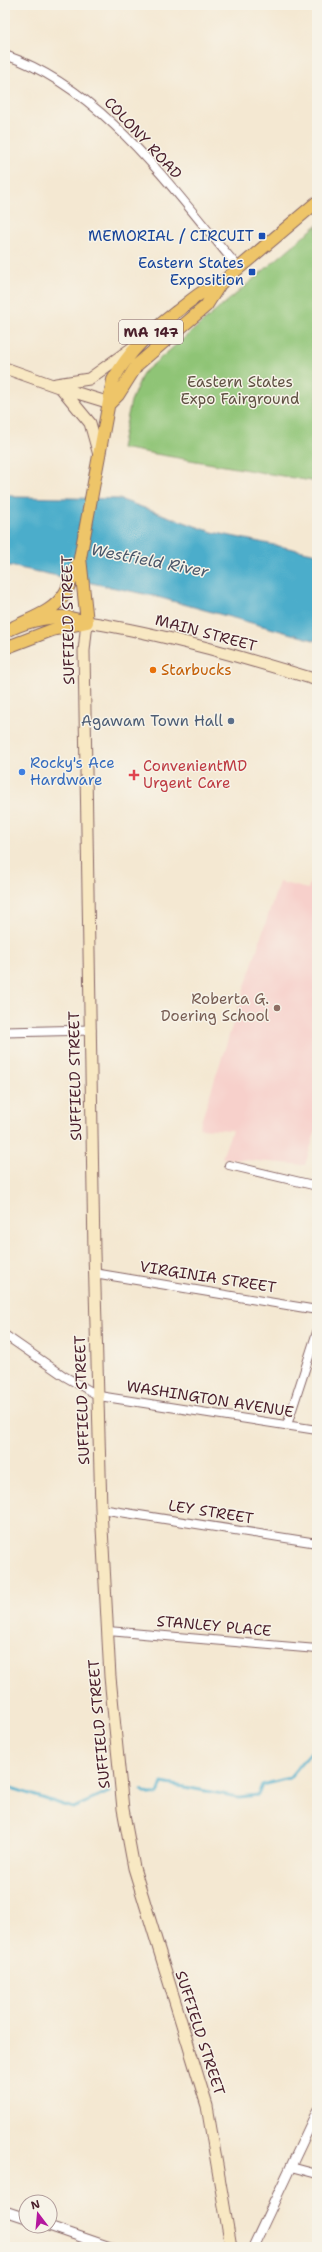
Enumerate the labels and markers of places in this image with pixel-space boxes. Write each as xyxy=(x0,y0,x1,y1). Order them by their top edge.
place label: MEMORIAL / CIRCUIT xyxy=(88,226,254,246)
marker: MEMORIAL / CIRCUIT xyxy=(257,231,267,241)
place label: Eastern States Exposition xyxy=(138,253,244,290)
marker: Eastern States Exposition xyxy=(247,267,257,277)
place label: Starbucks xyxy=(161,660,232,680)
marker: Starbucks xyxy=(148,665,158,675)
place label: Agawam Town Hall xyxy=(81,711,223,731)
marker: Agawam Town Hall xyxy=(226,716,236,726)
place label: Rocky's Ace Hardware xyxy=(30,753,115,790)
place label: ConvenientMD Urgent Care xyxy=(143,756,247,793)
marker: Rocky's Ace Hardware xyxy=(17,767,27,777)
marker: ConvenientMD Urgent Care xyxy=(128,769,140,781)
place label: Roberta G. Doering School xyxy=(161,989,269,1026)
marker: Roberta G. Doering School xyxy=(272,1003,282,1013)

